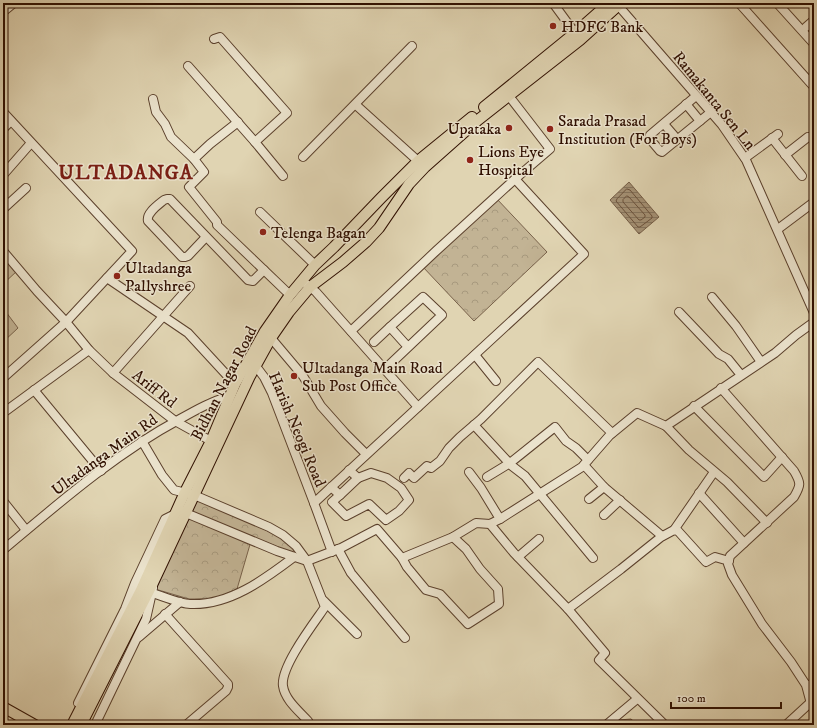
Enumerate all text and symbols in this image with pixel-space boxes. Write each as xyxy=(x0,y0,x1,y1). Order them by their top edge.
place label: HDFC Bank xyxy=(561,17,643,37)
marker: HDFC Bank xyxy=(548,21,558,31)
street label: Ramakanta Sen Ln xyxy=(668,47,761,155)
place label: Sarada Prasad Institution (For Boys) xyxy=(558,111,697,149)
place label: Upataka xyxy=(447,119,501,139)
marker: Upataka xyxy=(504,123,514,133)
marker: Sarada Prasad Institution (For Boys) xyxy=(545,124,555,134)
place label: Lions Eye Hospital xyxy=(478,142,544,180)
marker: Lions Eye Hospital xyxy=(465,155,475,165)
district label: ULTADANGA xyxy=(58,161,194,186)
place label: Telenga Bagan xyxy=(271,223,366,243)
marker: Telenga Bagan xyxy=(258,227,268,237)
place label: Ultadanga Pallyshree xyxy=(125,258,192,296)
marker: Ultadanga Pallyshree xyxy=(112,271,122,281)
street label: Bidhan Nagar Road xyxy=(186,323,261,444)
place label: Ultadanga Main Road Sub Post Office xyxy=(302,358,443,396)
street label: Ariff Rd xyxy=(128,365,181,412)
street label: Harish Neogi Road xyxy=(264,369,330,490)
marker: Ultadanga Main Road Sub Post Office xyxy=(289,371,299,381)
street label: Ultadanga Main Rd xyxy=(48,410,162,500)
scale bar xyxy=(671,684,781,710)
text: 100 m xyxy=(677,691,706,706)

